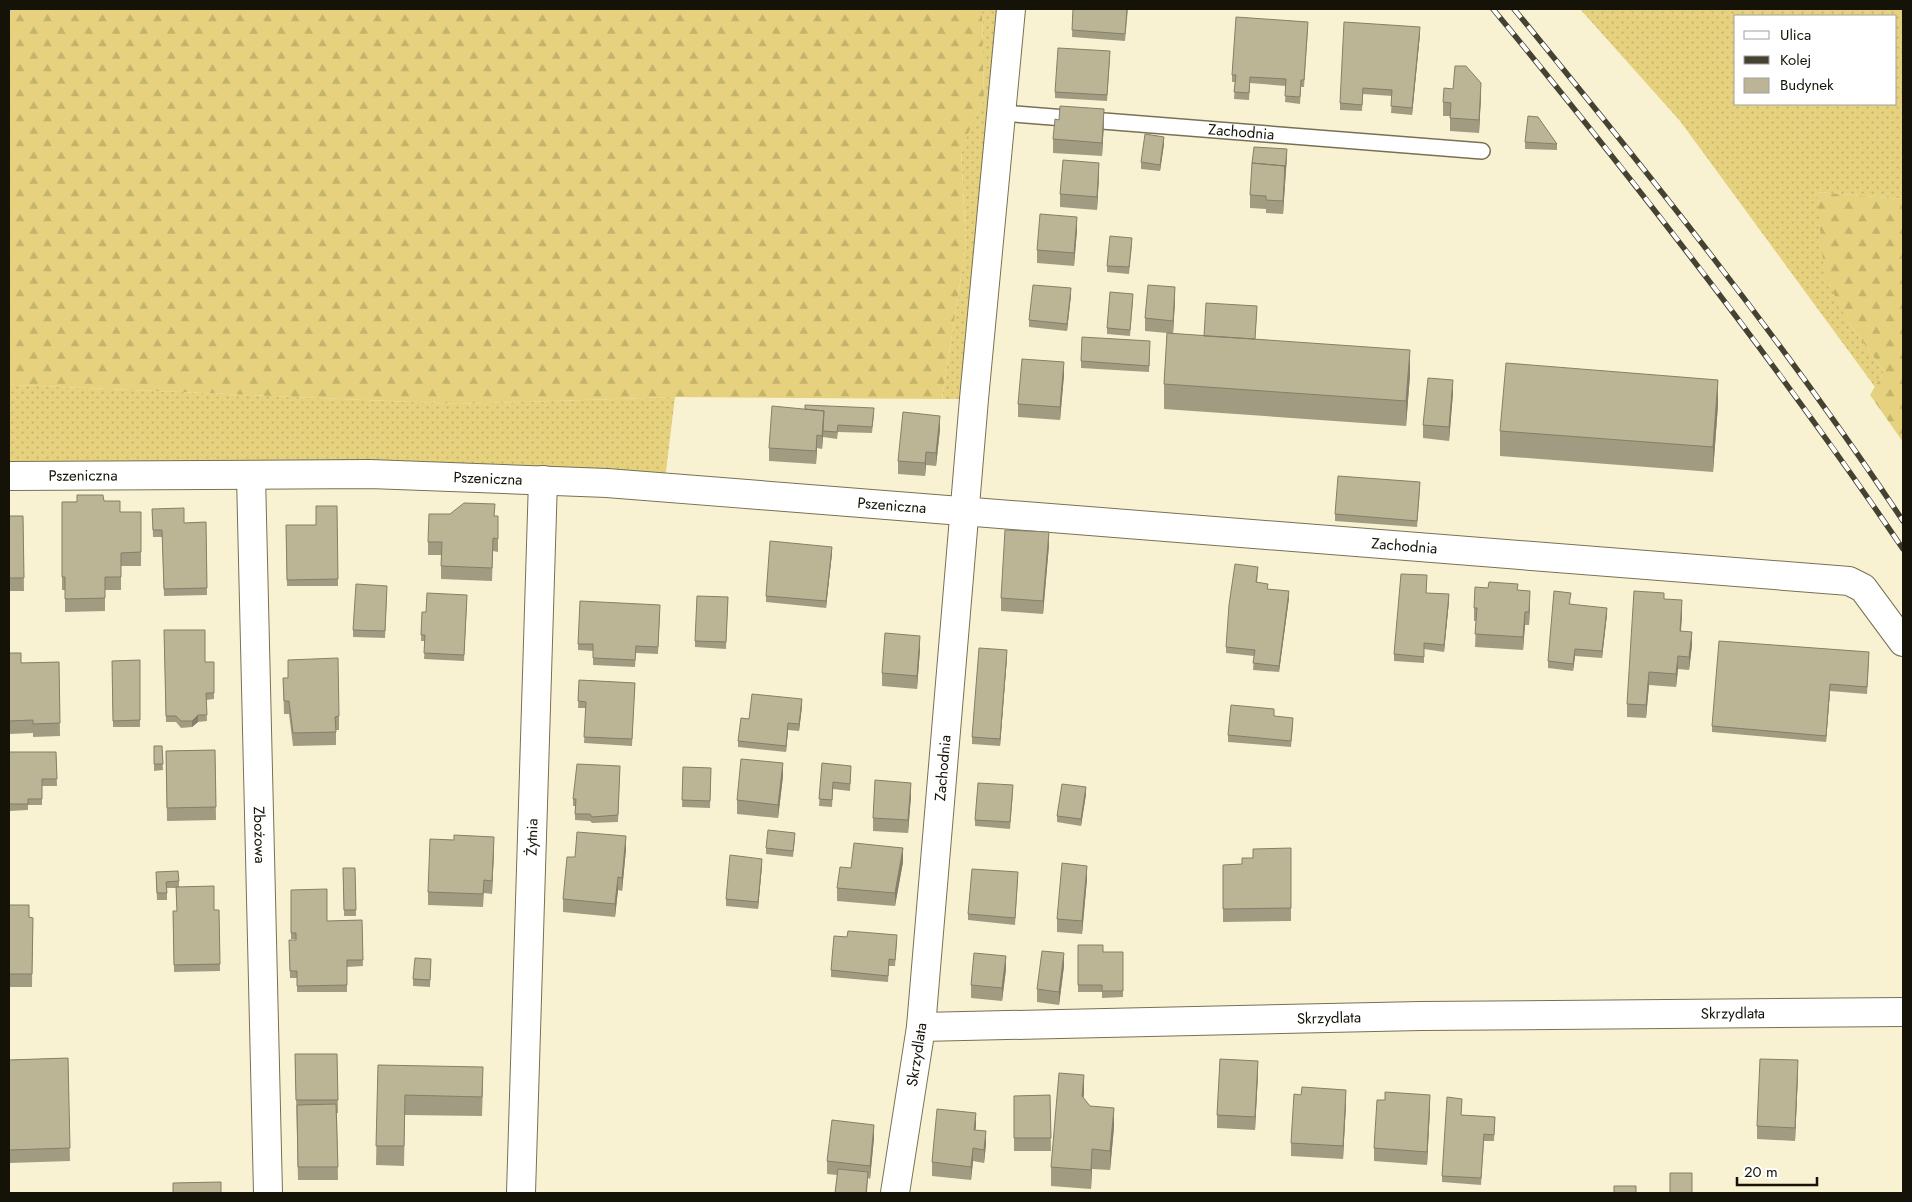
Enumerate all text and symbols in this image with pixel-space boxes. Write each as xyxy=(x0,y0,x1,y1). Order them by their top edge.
legend xyxy=(1734,15,1897,105)
text: Ulica xyxy=(1780,24,1811,46)
text: Kolej xyxy=(1780,49,1811,71)
text: Budynek xyxy=(1780,74,1834,96)
street label: Zachodnia xyxy=(1207,118,1275,146)
street label: Pszeniczna xyxy=(48,464,118,487)
street label: Pszeniczna xyxy=(453,466,523,491)
street label: Pszeniczna xyxy=(857,492,927,519)
street label: Zachodnia xyxy=(1370,532,1438,559)
street label: Zachodnia xyxy=(929,734,957,802)
street label: Zbożowa xyxy=(248,806,271,864)
street label: Żytnia xyxy=(520,818,544,856)
street label: Skrzydlata xyxy=(1701,1002,1765,1025)
street label: Skrzydlata xyxy=(1297,1006,1361,1030)
street label: Skrzydlata xyxy=(901,1022,932,1088)
scale bar xyxy=(1737,1154,1817,1186)
text: 20 m xyxy=(1744,1161,1778,1183)

